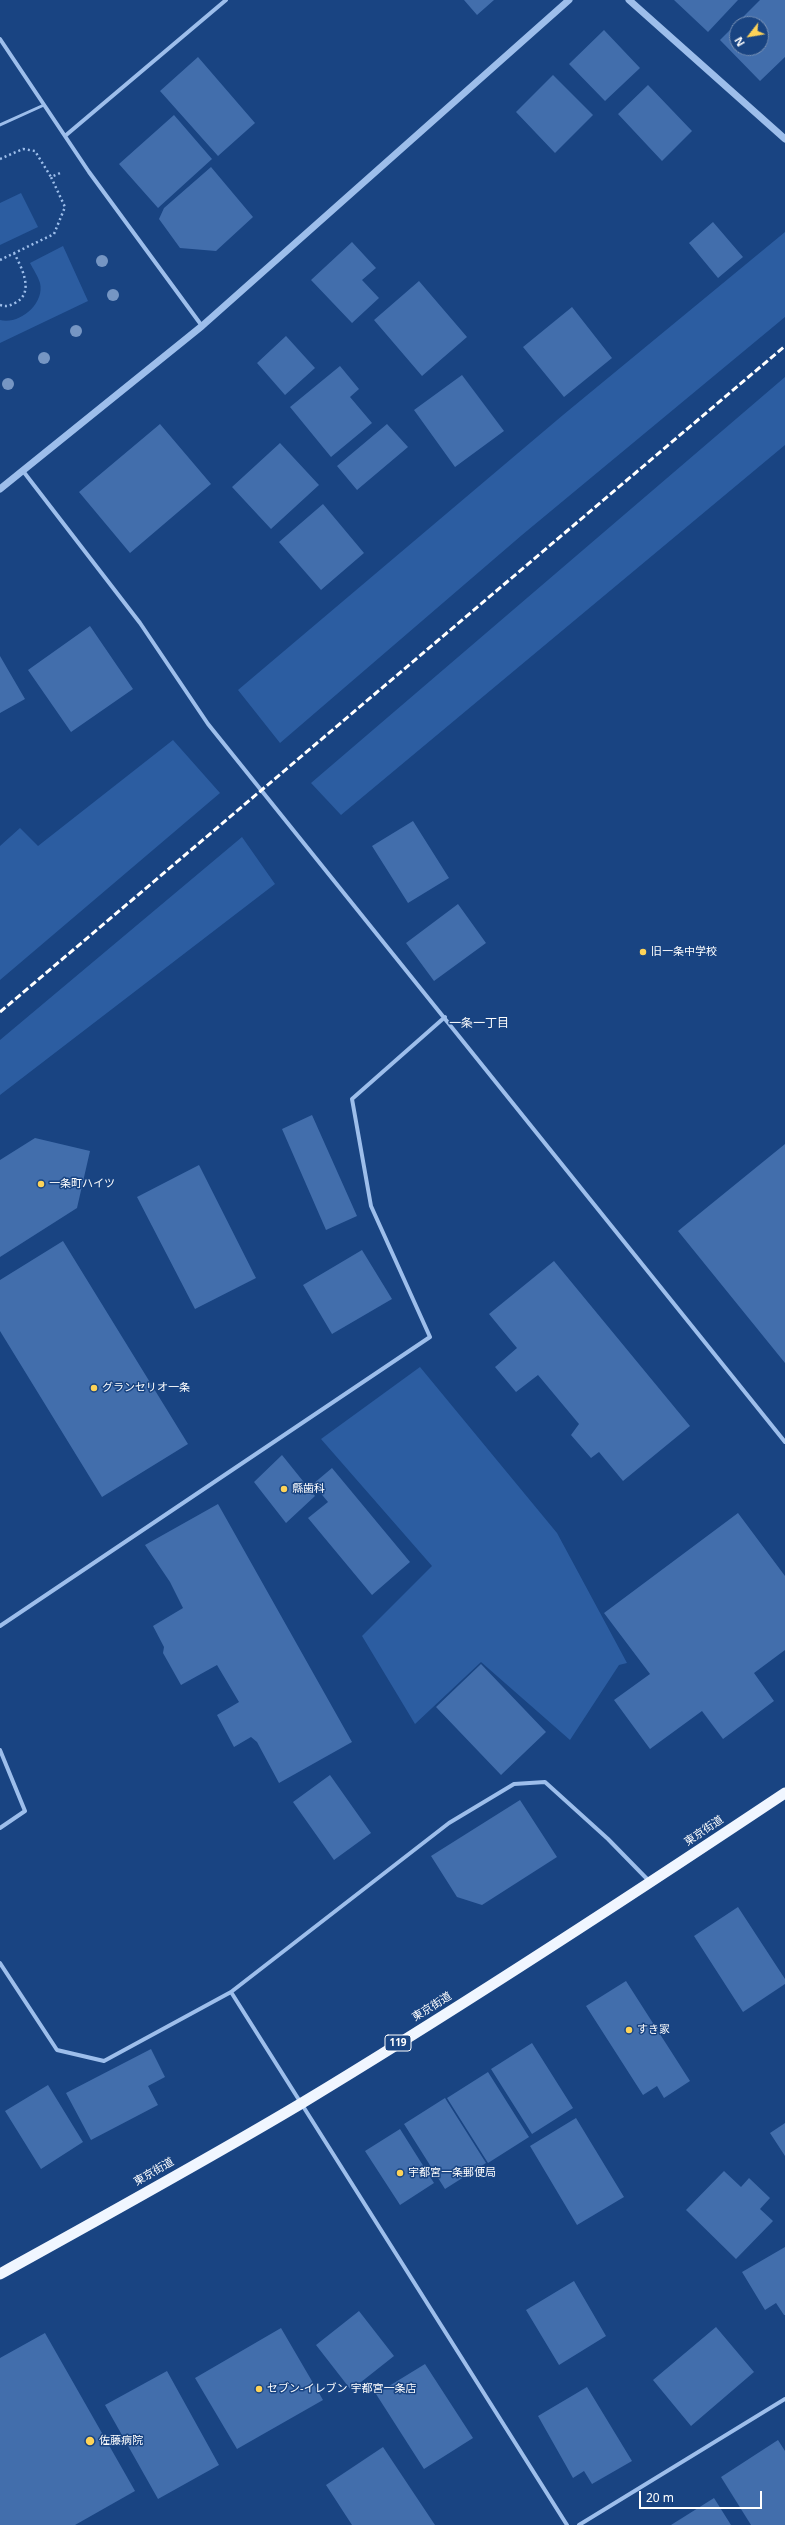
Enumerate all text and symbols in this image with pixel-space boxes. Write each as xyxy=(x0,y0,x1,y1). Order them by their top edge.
north arrow xyxy=(729,16,769,56)
text: N xyxy=(730,34,748,50)
place label: 旧一条中学校 xyxy=(651,945,717,959)
marker: 旧一条中学校 xyxy=(638,947,648,957)
district label: 一条一丁目 xyxy=(449,1017,509,1031)
place label: 一条町ハイツ xyxy=(49,1177,115,1191)
marker: 一条町ハイツ xyxy=(36,1179,46,1189)
place label: グランセリオ一条 xyxy=(102,1381,190,1395)
marker: グランセリオ一条 xyxy=(89,1383,99,1393)
place label: 縣歯科 xyxy=(292,1482,325,1496)
marker: 縣歯科 xyxy=(279,1484,289,1494)
street label: 東京街道 xyxy=(682,1813,726,1849)
street label: 東京街道 xyxy=(410,1990,454,2024)
place label: すき家 xyxy=(637,2023,670,2037)
marker: すき家 xyxy=(624,2025,634,2035)
road number: 119 xyxy=(385,2035,411,2051)
street label: 東京街道 xyxy=(132,2155,176,2189)
place label: 宇都宮一条郵便局 xyxy=(408,2166,496,2180)
marker: 宇都宮一条郵便局 xyxy=(395,2168,405,2178)
place label: セブン-イレブン 宇都宮一条店 xyxy=(267,2382,416,2396)
marker: セブン-イレブン 宇都宮一条店 xyxy=(254,2384,264,2394)
place label: 佐藤病院 xyxy=(99,2434,143,2448)
marker: 佐藤病院 xyxy=(84,2435,96,2447)
scale bar xyxy=(641,2483,764,2509)
text: 20 m xyxy=(646,2489,674,2506)

